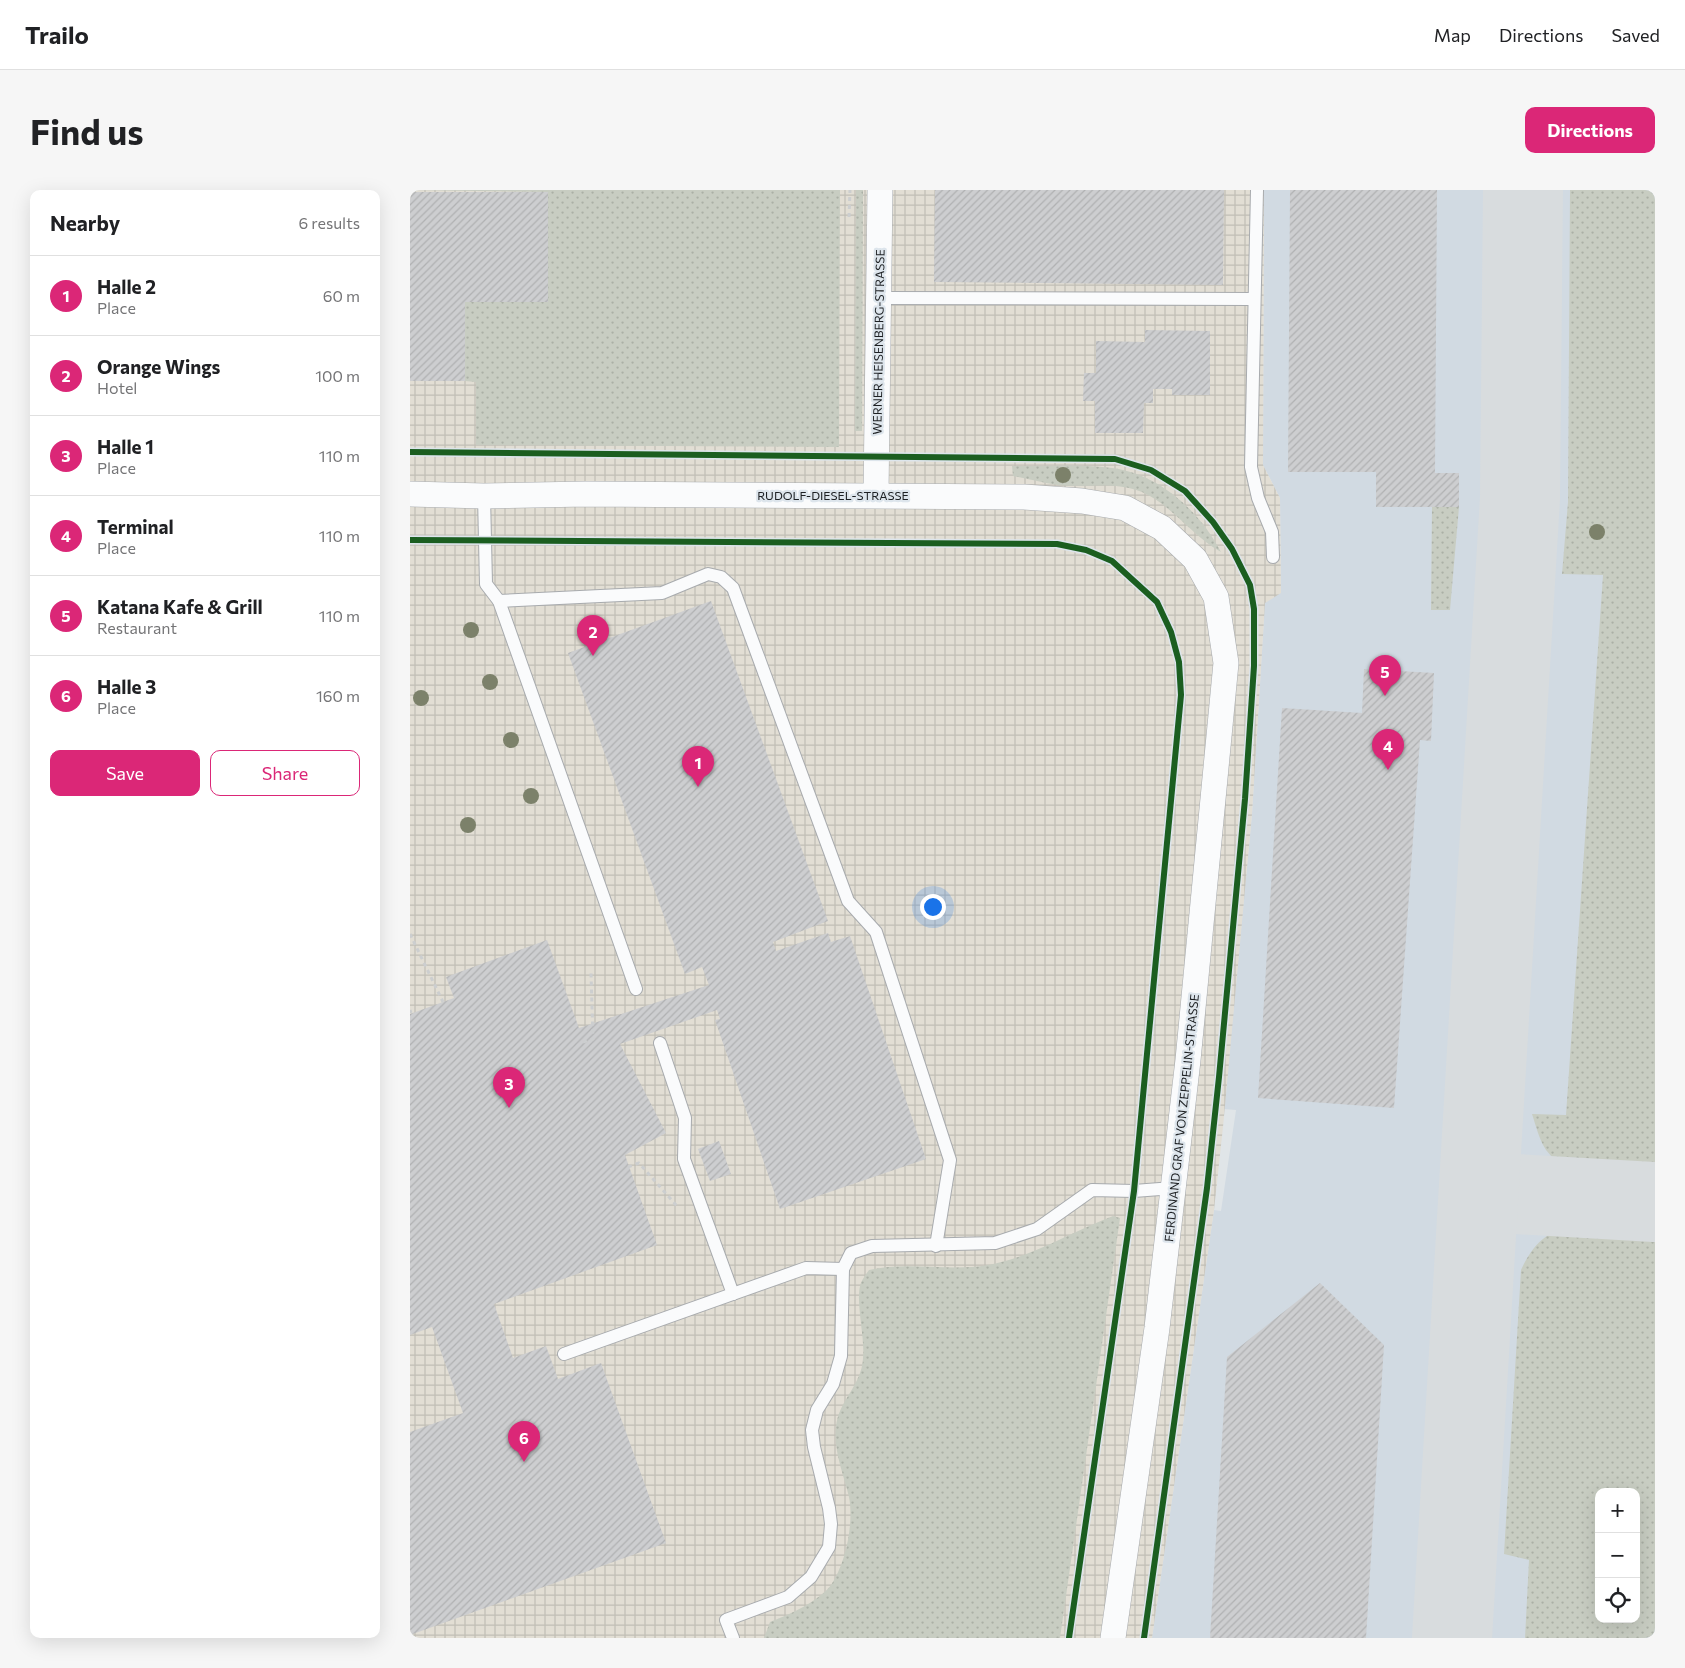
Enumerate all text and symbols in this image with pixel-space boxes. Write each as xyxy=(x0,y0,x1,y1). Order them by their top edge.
text: Trailo xyxy=(25,20,89,49)
text: Map xyxy=(1434,24,1471,46)
text: Directions xyxy=(1499,24,1583,46)
text: Saved xyxy=(1611,24,1660,46)
button: Directions xyxy=(1525,107,1655,153)
text: Find us xyxy=(30,109,144,152)
text: Nearby xyxy=(50,210,120,235)
text: 6 results xyxy=(299,213,360,232)
street label: WERNER HEISENBERG-STRASSE xyxy=(869,249,887,435)
text: Halle 2 xyxy=(97,275,156,298)
text: 1 xyxy=(62,286,70,305)
text: 60 m xyxy=(323,286,360,305)
text: Place xyxy=(97,298,136,317)
text: Orange Wings xyxy=(97,355,220,378)
text: 2 xyxy=(61,366,71,385)
text: 100 m xyxy=(315,366,360,385)
text: Hotel xyxy=(97,378,137,397)
text: Halle 1 xyxy=(97,435,154,458)
text: 3 xyxy=(61,446,71,465)
text: 110 m xyxy=(319,446,360,465)
text: Place xyxy=(97,458,136,477)
street label: RUDOLF-DIESEL-STRASSE xyxy=(757,488,909,502)
text: Terminal xyxy=(97,515,174,538)
text: 4 xyxy=(61,526,71,545)
text: 110 m xyxy=(319,526,360,545)
text: Place xyxy=(97,538,136,557)
text: Katana Kafe & Grill xyxy=(97,595,263,618)
text: 5 xyxy=(61,606,71,625)
text: 110 m xyxy=(319,606,360,625)
pin: 2 xyxy=(577,615,609,656)
text: Restaurant xyxy=(97,618,177,637)
pin: 5 xyxy=(1369,655,1401,696)
text: Halle 3 xyxy=(97,675,156,698)
text: 6 xyxy=(61,686,71,705)
text: 160 m xyxy=(316,686,360,705)
text: Place xyxy=(97,698,136,717)
pin: 4 xyxy=(1372,729,1404,770)
pin: 1 xyxy=(682,746,714,787)
button: Save xyxy=(50,750,200,796)
button: Share xyxy=(210,750,360,796)
your location xyxy=(920,894,946,920)
street label: FERDINAND GRAF VON ZEPPELIN-STRASSE xyxy=(1161,993,1201,1243)
pin: 3 xyxy=(493,1067,525,1108)
pin: 6 xyxy=(508,1421,540,1462)
map controls xyxy=(1595,1488,1640,1623)
button: + xyxy=(1595,1488,1640,1533)
button: − xyxy=(1595,1533,1640,1578)
button: locate xyxy=(1595,1578,1640,1623)

